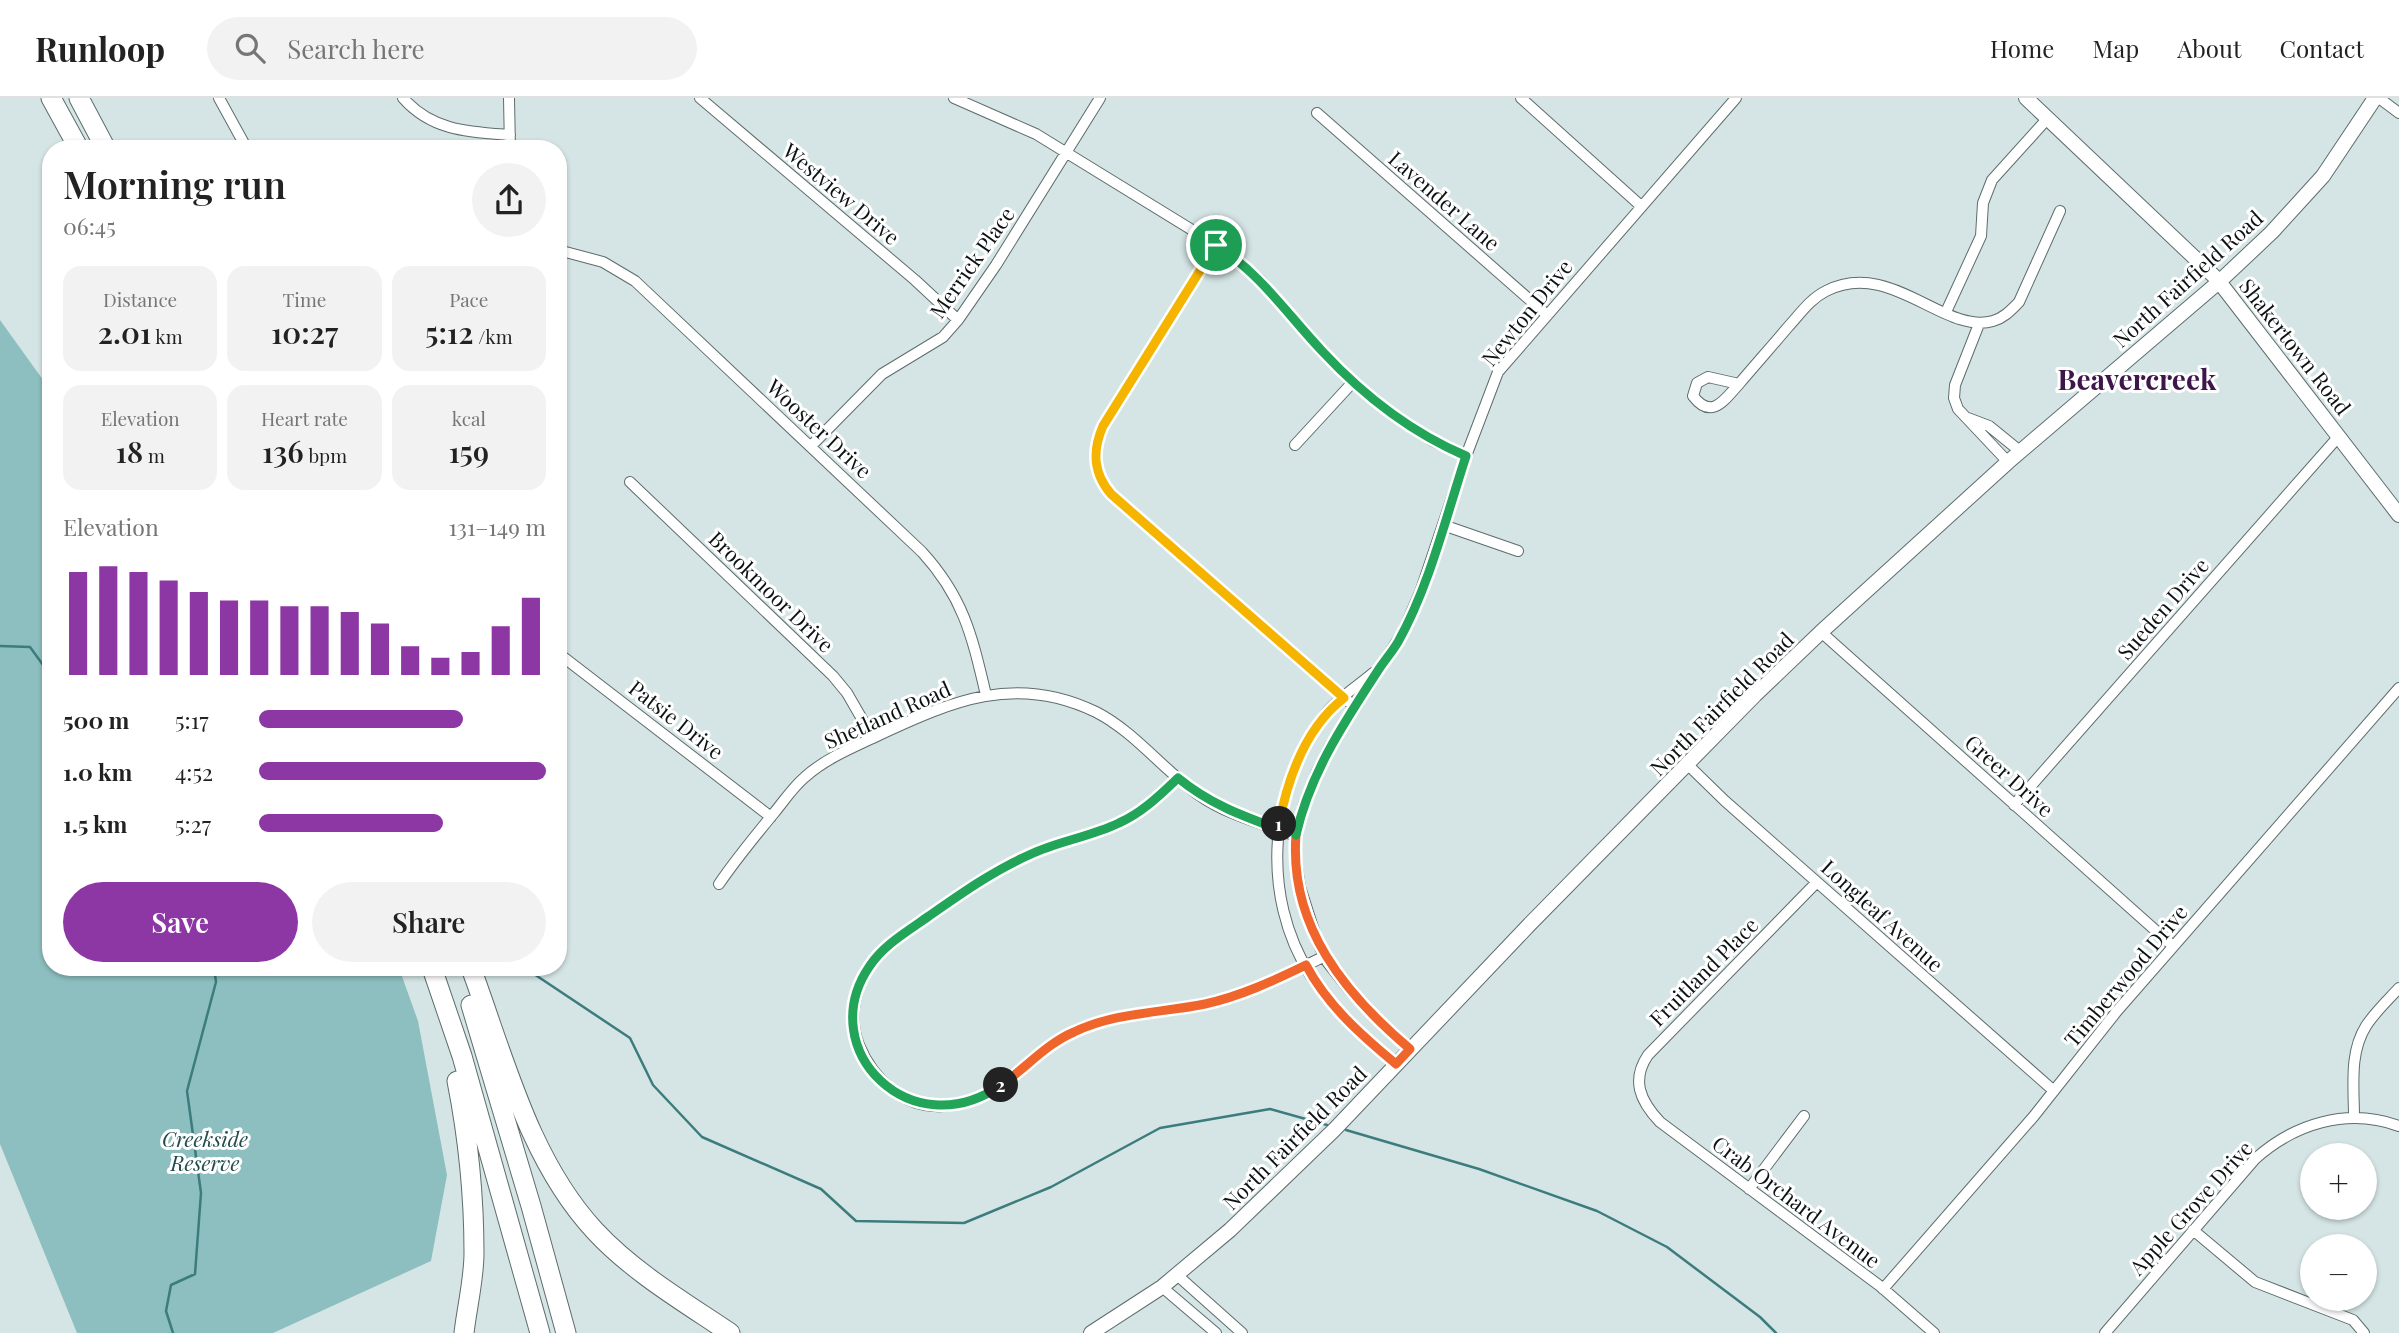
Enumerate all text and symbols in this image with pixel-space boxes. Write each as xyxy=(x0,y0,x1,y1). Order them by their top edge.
search box xyxy=(207,17,697,80)
text: Runloop xyxy=(35,26,165,70)
icon: search xyxy=(231,29,269,67)
text: Search here xyxy=(287,31,425,66)
text: Home xyxy=(1990,32,2054,64)
text: Map xyxy=(2092,32,2139,64)
text: About xyxy=(2177,32,2241,64)
text: Contact xyxy=(2279,32,2364,64)
street label: Westview Drive xyxy=(777,135,906,250)
street label: Lavender Lane xyxy=(1383,144,1507,256)
text: Morning run xyxy=(63,158,286,209)
button: share xyxy=(472,163,546,237)
street label: Merrick Place xyxy=(922,201,1020,323)
street label: North Fairfield Road xyxy=(2106,203,2268,353)
text: 06:45 xyxy=(63,210,116,241)
pin xyxy=(1186,215,1246,275)
icon: arrive xyxy=(1197,226,1235,264)
street label: Newton Drive xyxy=(1474,253,1578,371)
street label: Shakertown Road xyxy=(2234,272,2358,420)
text: Distance xyxy=(103,286,177,312)
text: Time xyxy=(283,286,326,312)
text: Pace xyxy=(449,286,488,312)
text: 2.01 xyxy=(98,312,151,352)
text: 10:27 xyxy=(271,312,338,352)
text: 5:12 xyxy=(425,312,473,352)
text: km xyxy=(151,323,183,349)
text: /km xyxy=(473,323,513,349)
district label: Beavercreek xyxy=(2058,360,2217,397)
street label: Wooster Drive xyxy=(761,372,878,484)
text: Elevation xyxy=(101,405,180,431)
text: Heart rate xyxy=(261,405,348,431)
text: kcal xyxy=(452,405,486,431)
text: 18 xyxy=(115,431,143,471)
text: 136 xyxy=(262,431,304,471)
text: 159 xyxy=(449,431,489,471)
text: m xyxy=(143,442,165,468)
text: bpm xyxy=(304,442,347,468)
text: Elevation xyxy=(63,511,159,542)
text: 131–149 m xyxy=(448,511,546,542)
street label: Brookmoor Drive xyxy=(703,524,841,658)
street label: Sueden Drive xyxy=(2110,551,2214,665)
street label: North Fairfield Road xyxy=(1643,625,1799,781)
street label: Patsie Drive xyxy=(624,673,730,765)
street label: Shetland Road xyxy=(819,674,955,754)
text: 500 m xyxy=(63,704,129,735)
text: 5:17 xyxy=(175,704,209,735)
street label: Greer Drive xyxy=(1960,728,2060,822)
text: 1.0 km xyxy=(63,756,132,787)
text: 4:52 xyxy=(175,756,213,787)
pin: 1 xyxy=(1262,806,1296,842)
text: 1.5 km xyxy=(63,808,127,839)
text: 5:27 xyxy=(175,808,211,839)
text: 1 xyxy=(1275,810,1282,836)
street label: Longleaf Avenue xyxy=(1816,853,1950,977)
button: Save xyxy=(63,882,298,962)
button: Share xyxy=(312,882,546,962)
street label: Timberwood Drive xyxy=(2057,898,2193,1052)
street label: Fruitland Place xyxy=(1643,911,1763,1031)
street label: North Fairfield Road xyxy=(1216,1059,1372,1215)
pin: 2 xyxy=(984,1068,1018,1102)
text: 2 xyxy=(996,1071,1005,1097)
park label: Creekside Reserve xyxy=(162,1124,248,1176)
street label: Crab Orchard Avenue xyxy=(1707,1129,1887,1273)
street label: Apple Grove Drive xyxy=(2121,1134,2258,1281)
map controls xyxy=(2300,1143,2377,1311)
button: + xyxy=(2300,1143,2377,1220)
button: − xyxy=(2300,1234,2377,1311)

